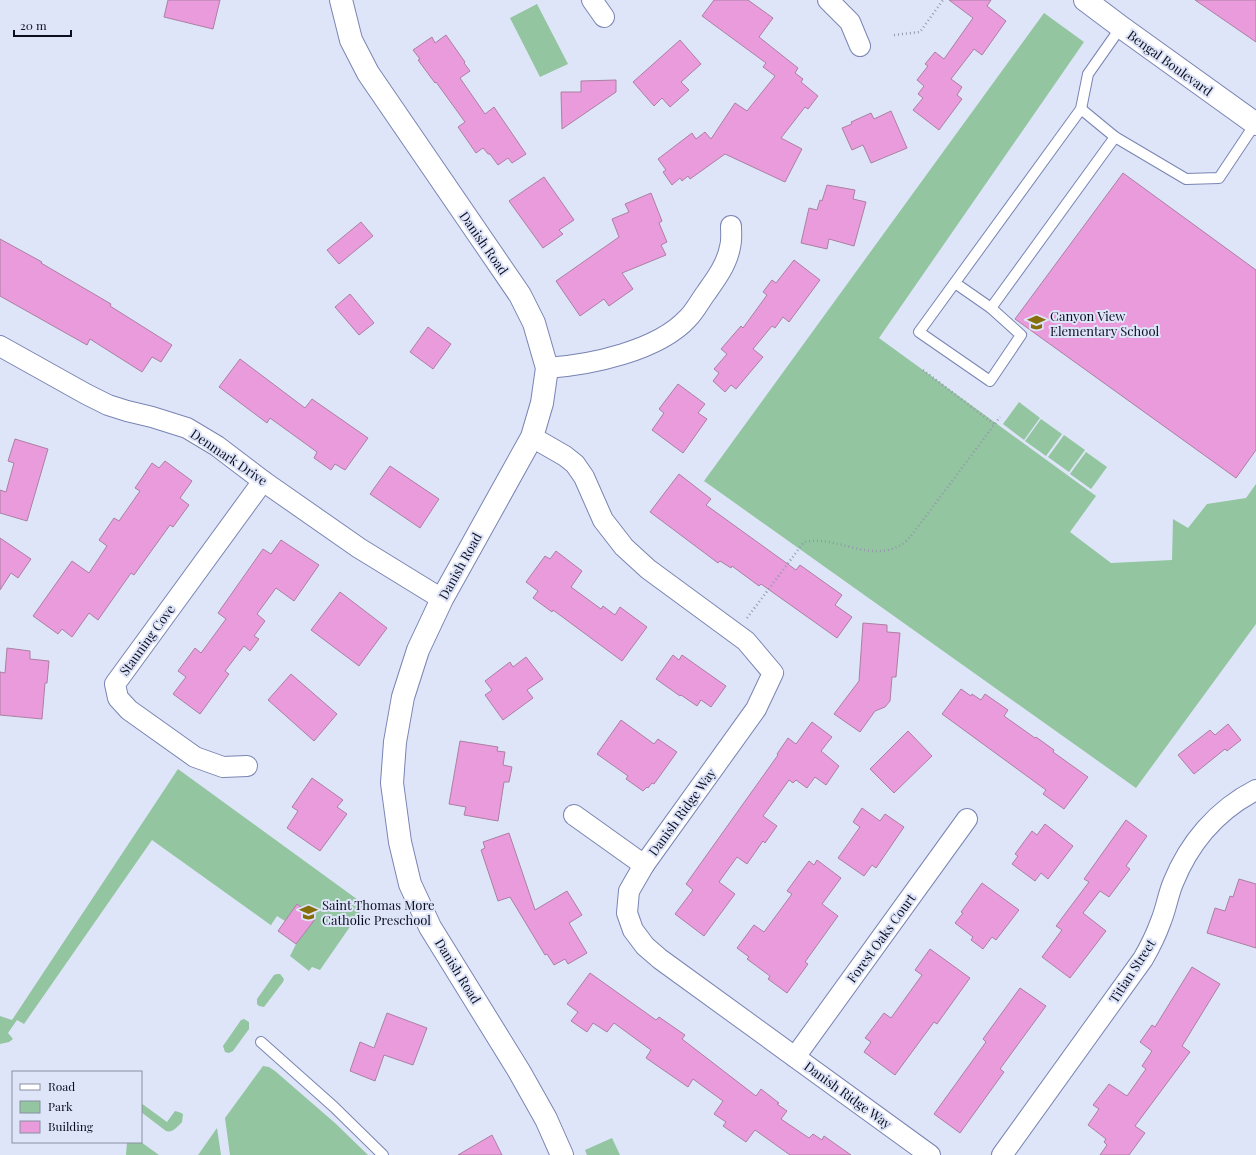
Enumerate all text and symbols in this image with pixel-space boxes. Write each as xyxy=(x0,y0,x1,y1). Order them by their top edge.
scale bar xyxy=(14,12,71,38)
text: 20 m xyxy=(20,17,47,33)
street label: Bengal Boulevard xyxy=(1124,26,1217,99)
street label: Danish Road xyxy=(456,208,513,278)
place label: Canyon View Elementary School xyxy=(1050,307,1159,339)
school or university icon: Canyon View Elementary School xyxy=(1027,313,1047,333)
street label: Denmark Drive xyxy=(187,425,271,489)
street label: Danish Road xyxy=(434,529,485,602)
street label: Stauning Cove xyxy=(115,600,178,679)
street label: Danish Ridge Way xyxy=(644,764,719,859)
street label: Forest Oaks Court xyxy=(843,889,919,986)
place label: Saint Thomas More Catholic Preschool xyxy=(322,896,435,928)
school or university icon: Saint Thomas More Catholic Preschool xyxy=(299,902,319,922)
street label: Danish Road xyxy=(432,935,485,1007)
street label: Titian Street xyxy=(1105,935,1159,1006)
street label: Danish Ridge Way xyxy=(801,1057,896,1132)
legend xyxy=(12,1071,142,1143)
text: Road xyxy=(48,1078,75,1094)
text: Park xyxy=(48,1098,73,1114)
text: Building xyxy=(48,1118,94,1134)

